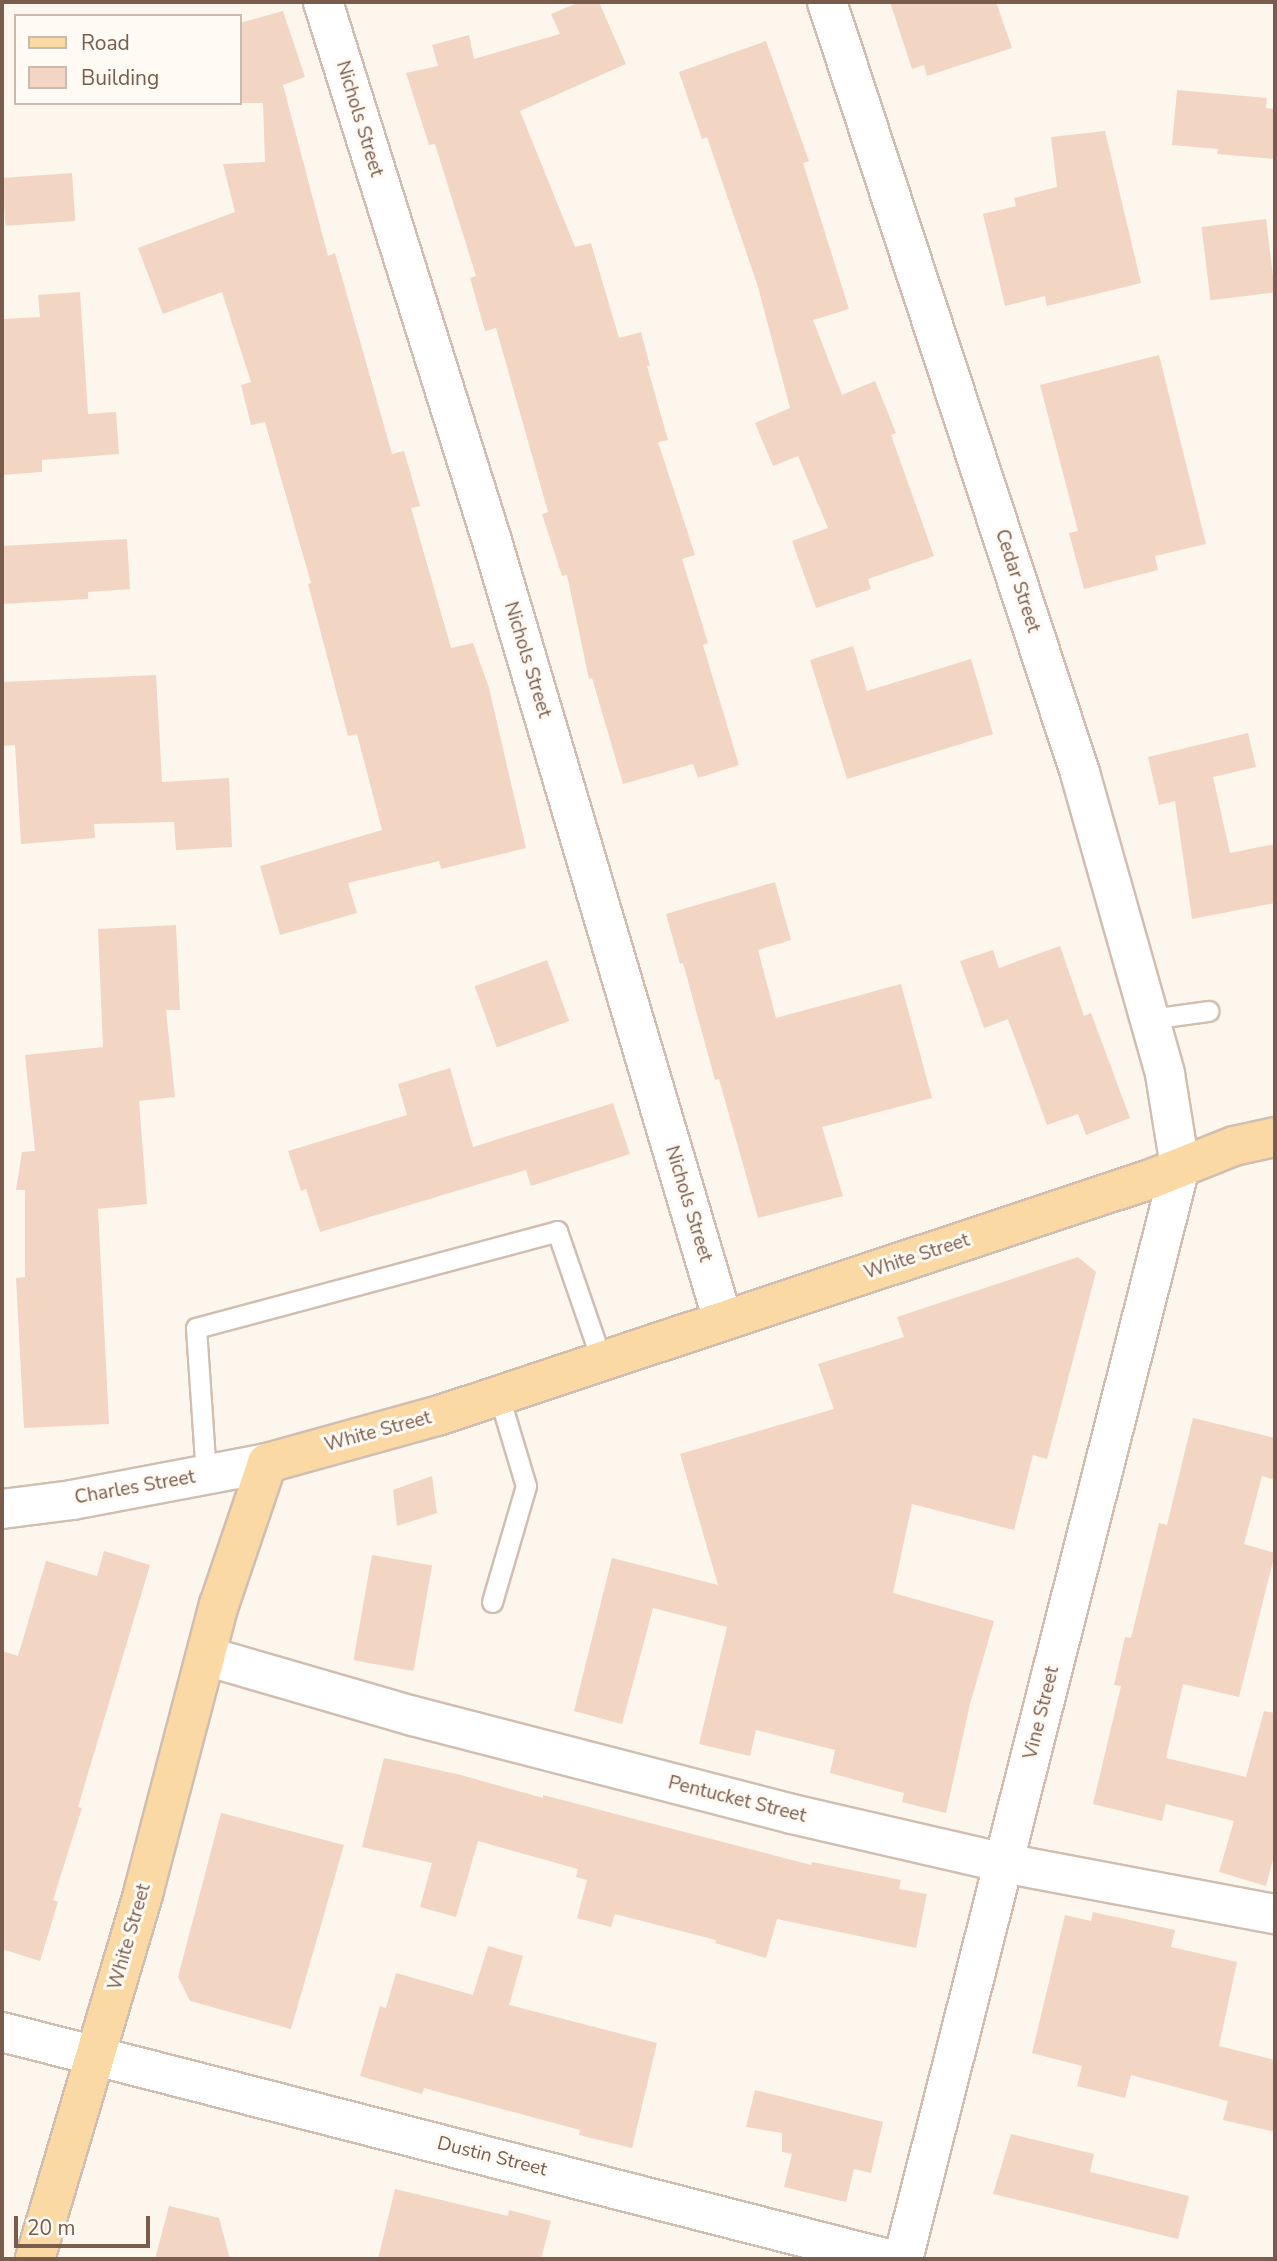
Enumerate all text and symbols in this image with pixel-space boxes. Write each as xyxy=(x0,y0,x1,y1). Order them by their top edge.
legend xyxy=(14,14,242,105)
text: Road xyxy=(81,29,130,57)
street label: Nichols Street xyxy=(331,58,387,180)
text: Building xyxy=(81,64,159,92)
street label: Cedar Street xyxy=(990,527,1044,635)
street label: Nichols Street xyxy=(499,599,555,721)
street label: Nichols Street xyxy=(660,1143,716,1265)
street label: White Street xyxy=(861,1229,973,1285)
street label: White Street xyxy=(322,1407,434,1457)
street label: Charles Street xyxy=(73,1466,197,1510)
street label: Vine Street xyxy=(1019,1664,1065,1762)
street label: Pentucket Street xyxy=(666,1772,808,1828)
street label: White Street xyxy=(104,1881,156,1993)
street label: Dustin Street xyxy=(435,2132,549,2182)
scale bar xyxy=(18,2202,154,2246)
text: 20 m xyxy=(27,2214,76,2242)

